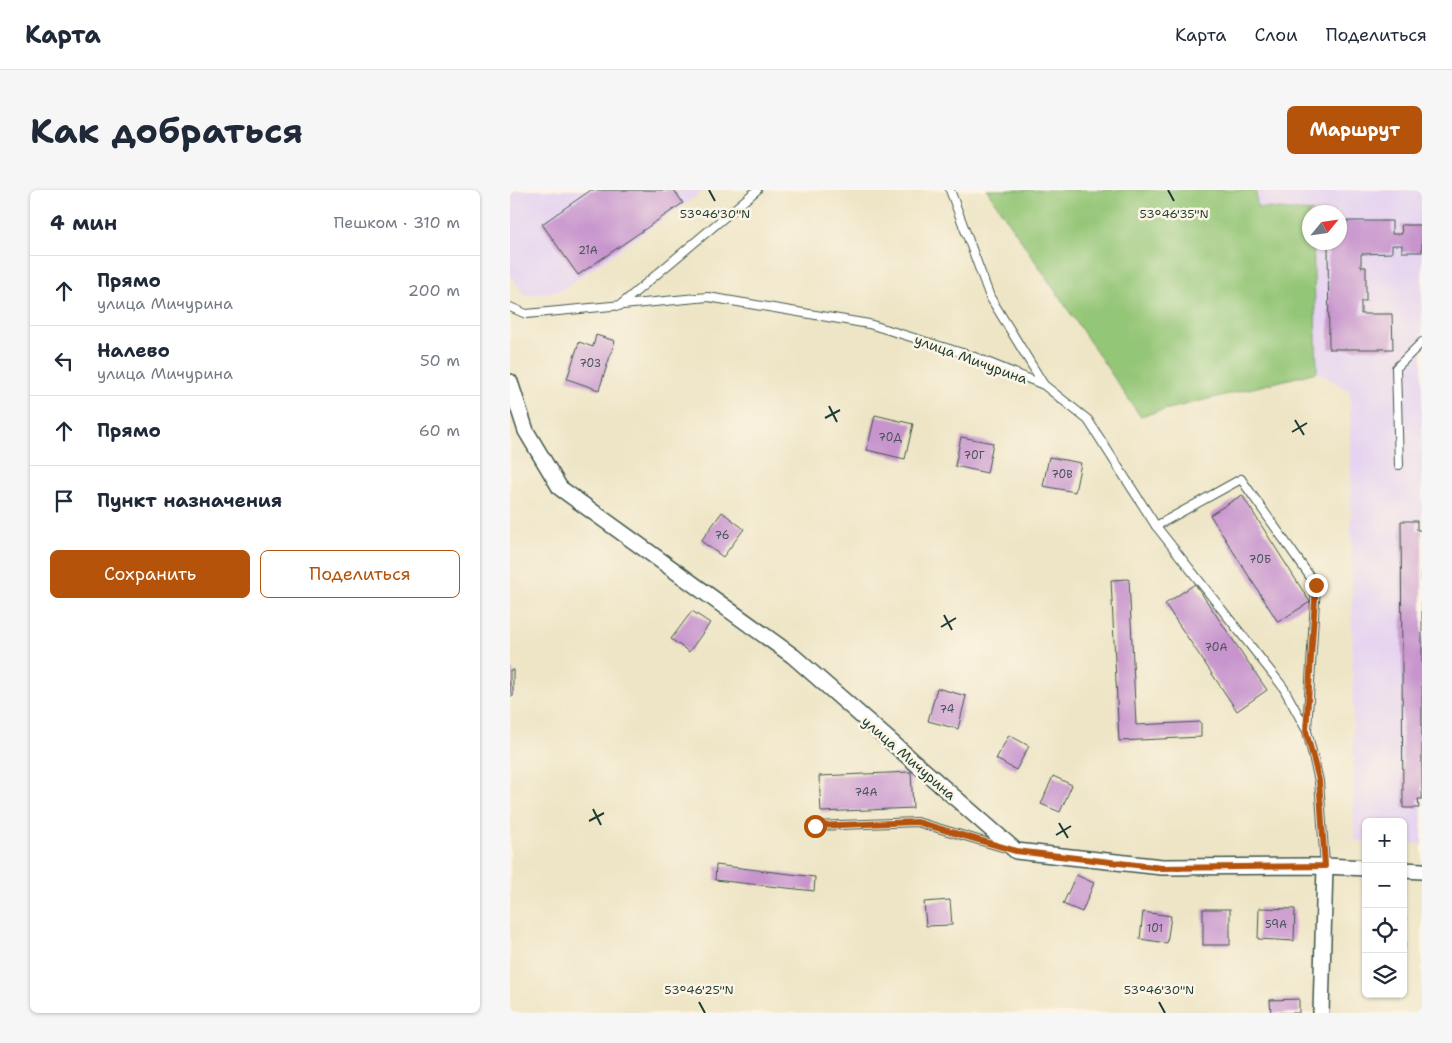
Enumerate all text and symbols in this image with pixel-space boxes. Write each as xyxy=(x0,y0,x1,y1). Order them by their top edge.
text: Карта xyxy=(25,19,101,51)
text: Карта xyxy=(1175,23,1226,47)
text: Слои xyxy=(1254,23,1298,47)
text: Поделиться xyxy=(1326,23,1427,47)
button: Маршрут xyxy=(1287,106,1422,154)
text: Как добраться xyxy=(30,107,303,154)
north arrow xyxy=(1302,205,1347,250)
text: 53°46'30"N xyxy=(680,206,750,222)
text: 53°46'35"N xyxy=(1139,206,1209,222)
text: 4 мин xyxy=(50,209,117,237)
text: Пешком · 310 m xyxy=(334,212,460,233)
house number: 21А xyxy=(578,243,598,258)
text: Прямо xyxy=(97,268,161,293)
icon: ahead xyxy=(50,277,78,305)
text: 200 m xyxy=(408,280,460,301)
text: улица Мичурина xyxy=(97,293,233,314)
street label: улица Мичурина xyxy=(912,330,1030,388)
text: Налево xyxy=(97,338,170,363)
icon: left xyxy=(50,347,78,375)
text: 50 m xyxy=(420,350,460,371)
house number: 70З xyxy=(579,356,601,371)
text: улица Мичурина xyxy=(97,363,233,384)
icon: ahead xyxy=(50,417,78,445)
text: Прямо xyxy=(97,418,161,443)
text: 60 m xyxy=(419,420,460,441)
house number: 70Д xyxy=(878,430,902,445)
house number: 70Г xyxy=(964,448,985,463)
house number: 70В xyxy=(1051,467,1073,482)
icon: arrive xyxy=(50,487,78,515)
text: Пункт назначения xyxy=(97,488,282,513)
house number: 76 xyxy=(715,528,729,543)
button: Сохранить xyxy=(50,550,250,598)
button: Поделиться xyxy=(260,550,460,598)
house number: 70Б xyxy=(1249,552,1271,567)
route end xyxy=(1305,574,1328,597)
house number: 70А xyxy=(1204,640,1228,655)
house number: 74 xyxy=(940,702,955,717)
street label: улица Мичурина xyxy=(858,712,960,804)
house number: 74А xyxy=(855,785,877,800)
route start xyxy=(804,815,827,838)
map controls xyxy=(1362,818,1407,998)
button: + xyxy=(1362,818,1407,863)
button: − xyxy=(1362,863,1407,908)
button: locate xyxy=(1362,908,1407,953)
house number: 59А xyxy=(1265,917,1287,932)
house number: 101 xyxy=(1147,921,1163,936)
button: layers xyxy=(1362,953,1407,998)
text: 53°46'25"N xyxy=(664,982,734,998)
text: 53°46'30"N xyxy=(1124,982,1194,998)

